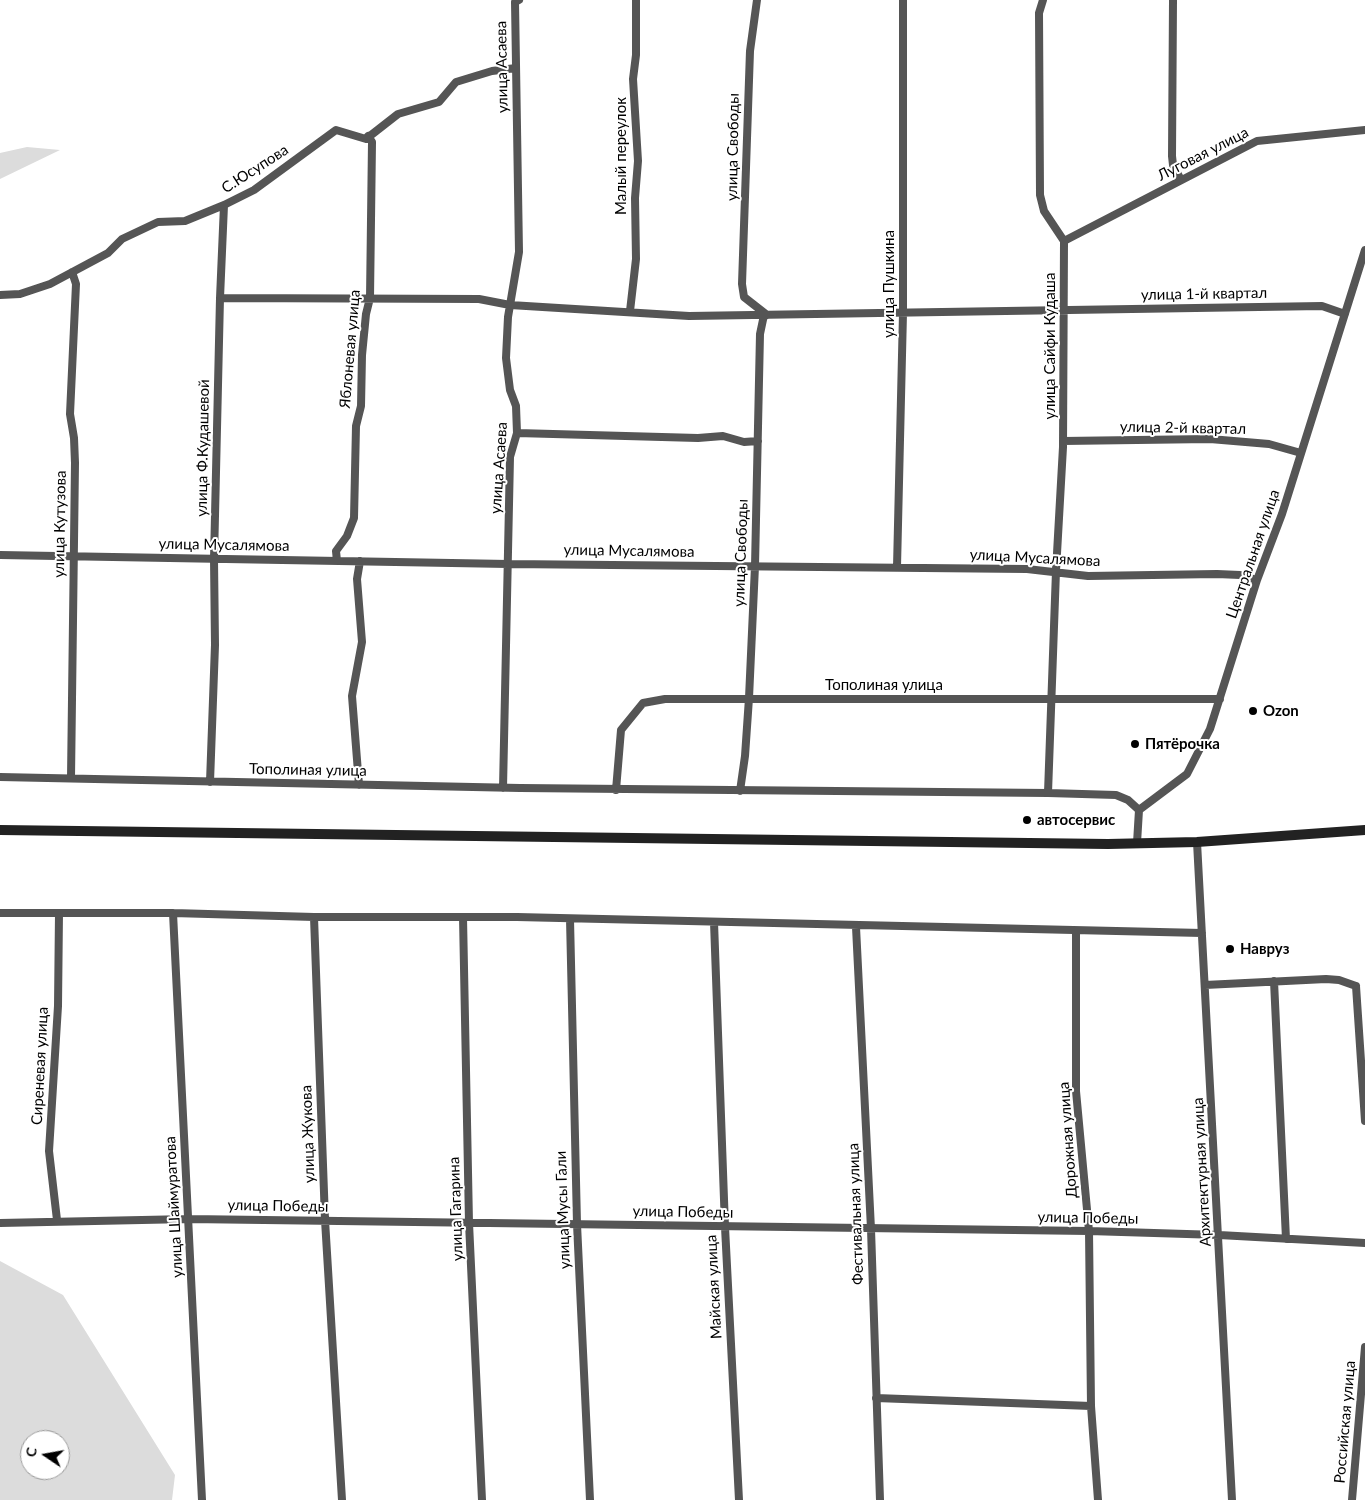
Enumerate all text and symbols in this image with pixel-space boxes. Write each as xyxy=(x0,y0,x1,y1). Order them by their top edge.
street label: улица Асаева xyxy=(492,21,512,113)
street label: улица Свободы xyxy=(723,93,743,201)
street label: Малый переулок xyxy=(612,97,630,215)
street label: Луговая улица xyxy=(1154,123,1252,185)
street label: С.Юсупова xyxy=(218,141,292,197)
street label: улица Пушкина xyxy=(880,230,898,338)
street label: улица Сайфи Кудаша xyxy=(1041,273,1059,419)
street label: улица 1-й квартал xyxy=(1141,284,1267,304)
street label: Яблоневая улица xyxy=(336,289,364,409)
street label: улица Ф.Кудашевой xyxy=(193,379,213,517)
street label: улица 2-й квартал xyxy=(1120,418,1246,438)
street label: улица Асаева xyxy=(487,421,511,515)
street label: улица Кутузова xyxy=(50,470,70,578)
street label: Центральная улица xyxy=(1222,487,1284,621)
street label: улица Свободы xyxy=(730,499,752,607)
street label: улица Мусалямова xyxy=(158,535,290,555)
street label: улица Мусалямова xyxy=(563,541,695,561)
street label: улица Мусалямова xyxy=(969,546,1101,570)
street label: Тополиная улица xyxy=(825,676,943,694)
place label: Ozon xyxy=(1263,702,1299,720)
marker: Ozon xyxy=(1247,705,1259,717)
place label: Пятёрочка xyxy=(1145,735,1220,753)
marker: Пятёрочка xyxy=(1129,738,1141,750)
street label: Тополиная улица xyxy=(249,760,367,780)
place label: автосервис xyxy=(1037,811,1115,829)
marker: автосервис xyxy=(1021,814,1033,826)
place label: Навруз xyxy=(1240,940,1289,958)
marker: Навруз xyxy=(1224,943,1236,955)
street label: Сиреневая улица xyxy=(28,1006,52,1126)
street label: Дорожная улица xyxy=(1055,1081,1081,1199)
street label: улица Жукова xyxy=(297,1085,319,1183)
street label: Архитектурная улица xyxy=(1189,1097,1215,1247)
street label: улица Шаймуратова xyxy=(161,1136,187,1278)
street label: Фестивальная улица xyxy=(845,1143,867,1285)
street label: улица Мусы Гали xyxy=(552,1150,574,1270)
street label: улица Гагарина xyxy=(445,1156,467,1262)
street label: улица Победы xyxy=(227,1196,329,1216)
street label: улица Победы xyxy=(632,1202,734,1222)
street label: улица Победы xyxy=(1037,1208,1139,1228)
street label: Майская улица xyxy=(702,1234,726,1340)
street label: Российская улица xyxy=(1331,1360,1359,1484)
north arrow xyxy=(20,1430,70,1480)
text: С xyxy=(22,1446,40,1458)

